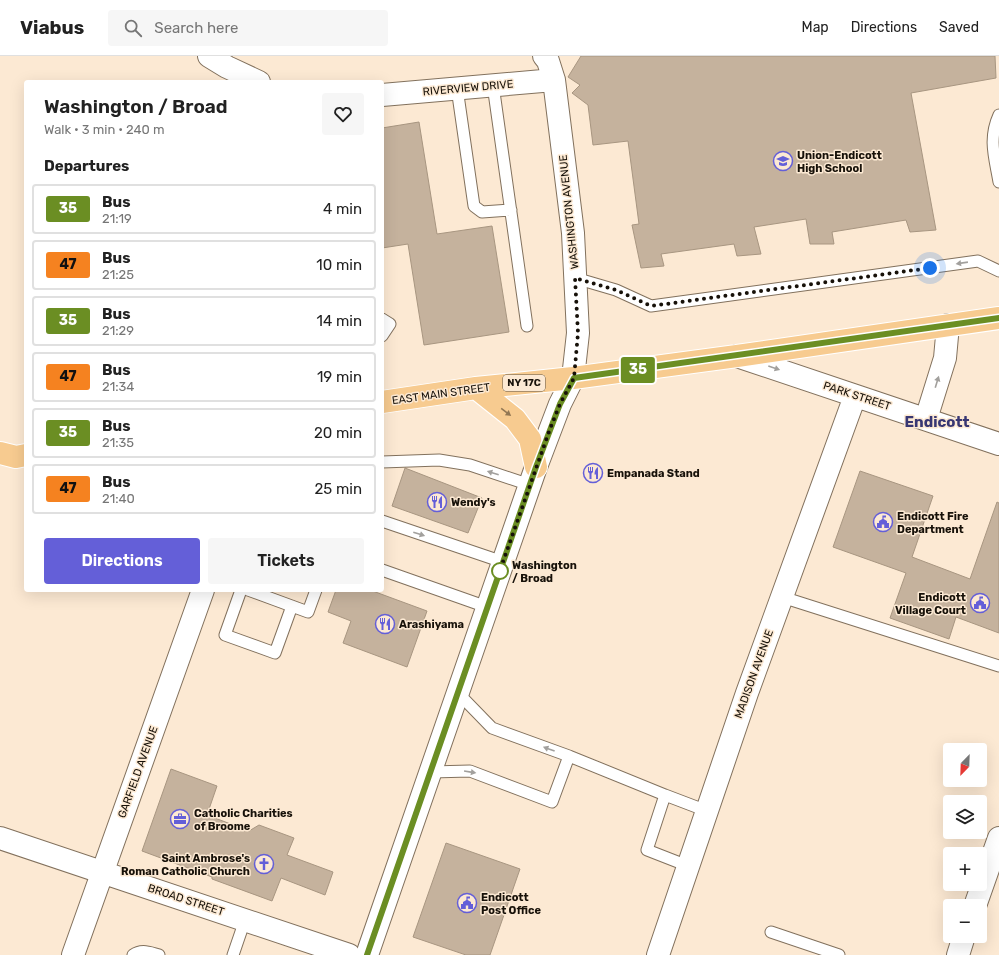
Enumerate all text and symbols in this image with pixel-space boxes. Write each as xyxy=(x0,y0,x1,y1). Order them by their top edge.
search box xyxy=(108,10,388,46)
text: Viabus xyxy=(20,16,84,39)
icon: search xyxy=(122,17,144,39)
text: Search here xyxy=(154,19,238,37)
text: Map xyxy=(802,19,829,36)
text: Directions xyxy=(851,19,917,36)
text: Saved xyxy=(939,19,979,36)
street label: RIVERVIEW DRIVE xyxy=(422,78,514,98)
button: heart xyxy=(322,93,364,135)
text: Washington / Broad xyxy=(44,95,228,118)
text: Walk · 3 min · 240 m xyxy=(44,122,165,137)
place label: Union-Endicott High School xyxy=(797,149,882,175)
school or university icon: Union-Endicott High School xyxy=(772,150,794,172)
street label: WASHINGTON AVENUE xyxy=(556,154,581,270)
text: Departures xyxy=(44,157,129,175)
text: Bus xyxy=(102,193,130,211)
text: 35 xyxy=(59,200,77,217)
text: 4 min xyxy=(323,200,362,218)
text: 21:19 xyxy=(102,211,132,226)
text: Bus xyxy=(102,249,130,267)
text: 47 xyxy=(59,256,77,273)
text: 10 min xyxy=(316,256,362,274)
your location xyxy=(920,258,940,278)
one-way arrow xyxy=(956,260,968,266)
text: 21:25 xyxy=(102,267,134,282)
text: Bus xyxy=(102,305,130,323)
text: 35 xyxy=(59,312,77,329)
text: 14 min xyxy=(317,312,362,330)
text: 21:29 xyxy=(102,323,134,338)
line badge: 35 xyxy=(620,357,656,383)
text: Bus xyxy=(102,361,130,379)
text: 35 xyxy=(629,361,647,378)
one-way arrow xyxy=(769,366,781,372)
text: 47 xyxy=(59,368,77,385)
text: 19 min xyxy=(317,368,362,386)
road number: NY 17C xyxy=(503,375,545,391)
one-way arrow xyxy=(934,376,940,388)
text: 21:34 xyxy=(102,379,134,394)
street label: PARK STREET xyxy=(821,379,893,413)
street label: EAST MAIN STREET xyxy=(391,381,492,407)
one-way arrow xyxy=(501,408,512,416)
district label: Endicott xyxy=(905,413,969,431)
text: Bus xyxy=(102,417,130,435)
text: 35 xyxy=(59,424,77,441)
text: 20 min xyxy=(314,424,362,442)
text: 21:35 xyxy=(102,435,134,450)
restaurant icon: Empanada Stand xyxy=(582,462,604,484)
place label: Empanada Stand xyxy=(607,467,700,480)
one-way arrow xyxy=(486,469,498,475)
text: Bus xyxy=(102,473,130,491)
text: 47 xyxy=(59,480,77,497)
text: 25 min xyxy=(315,480,362,498)
text: 21:40 xyxy=(102,491,135,506)
restaurant icon: Wendy's xyxy=(426,491,448,513)
place label: Wendy's xyxy=(451,496,496,509)
place label: Endicott Fire Department xyxy=(897,510,969,536)
public building icon: Endicott Fire Department xyxy=(872,511,894,533)
one-way arrow xyxy=(413,531,425,537)
button: Directions xyxy=(44,538,200,584)
button: Tickets xyxy=(208,538,364,584)
place label: Washington / Broad xyxy=(512,559,577,585)
marker: Washington / Broad xyxy=(491,562,509,580)
place label: Endicott Village Court xyxy=(895,591,966,617)
public building icon: Endicott Village Court xyxy=(969,592,991,614)
restaurant icon: Arashiyama xyxy=(374,613,396,635)
place label: Arashiyama xyxy=(399,618,464,631)
street label: MADISON AVENUE xyxy=(732,627,776,720)
street label: GARFIELD AVENUE xyxy=(115,724,161,820)
north arrow xyxy=(943,743,987,787)
map controls xyxy=(943,743,987,943)
one-way arrow xyxy=(543,745,555,751)
one-way arrow xyxy=(463,769,476,775)
button: layers xyxy=(943,795,987,839)
place label: Catholic Charities of Broome xyxy=(194,807,293,833)
office icon: Catholic Charities of Broome xyxy=(169,808,191,830)
button: + xyxy=(943,847,987,891)
place label: Saint Ambrose's Roman Catholic Church xyxy=(121,852,250,878)
church icon: Saint Ambrose's Roman Catholic Church xyxy=(253,853,275,875)
street label: BROAD STREET xyxy=(146,882,226,919)
place label: Endicott Post Office xyxy=(481,891,541,917)
public building icon: Endicott Post Office xyxy=(456,892,478,914)
button: − xyxy=(943,899,987,943)

